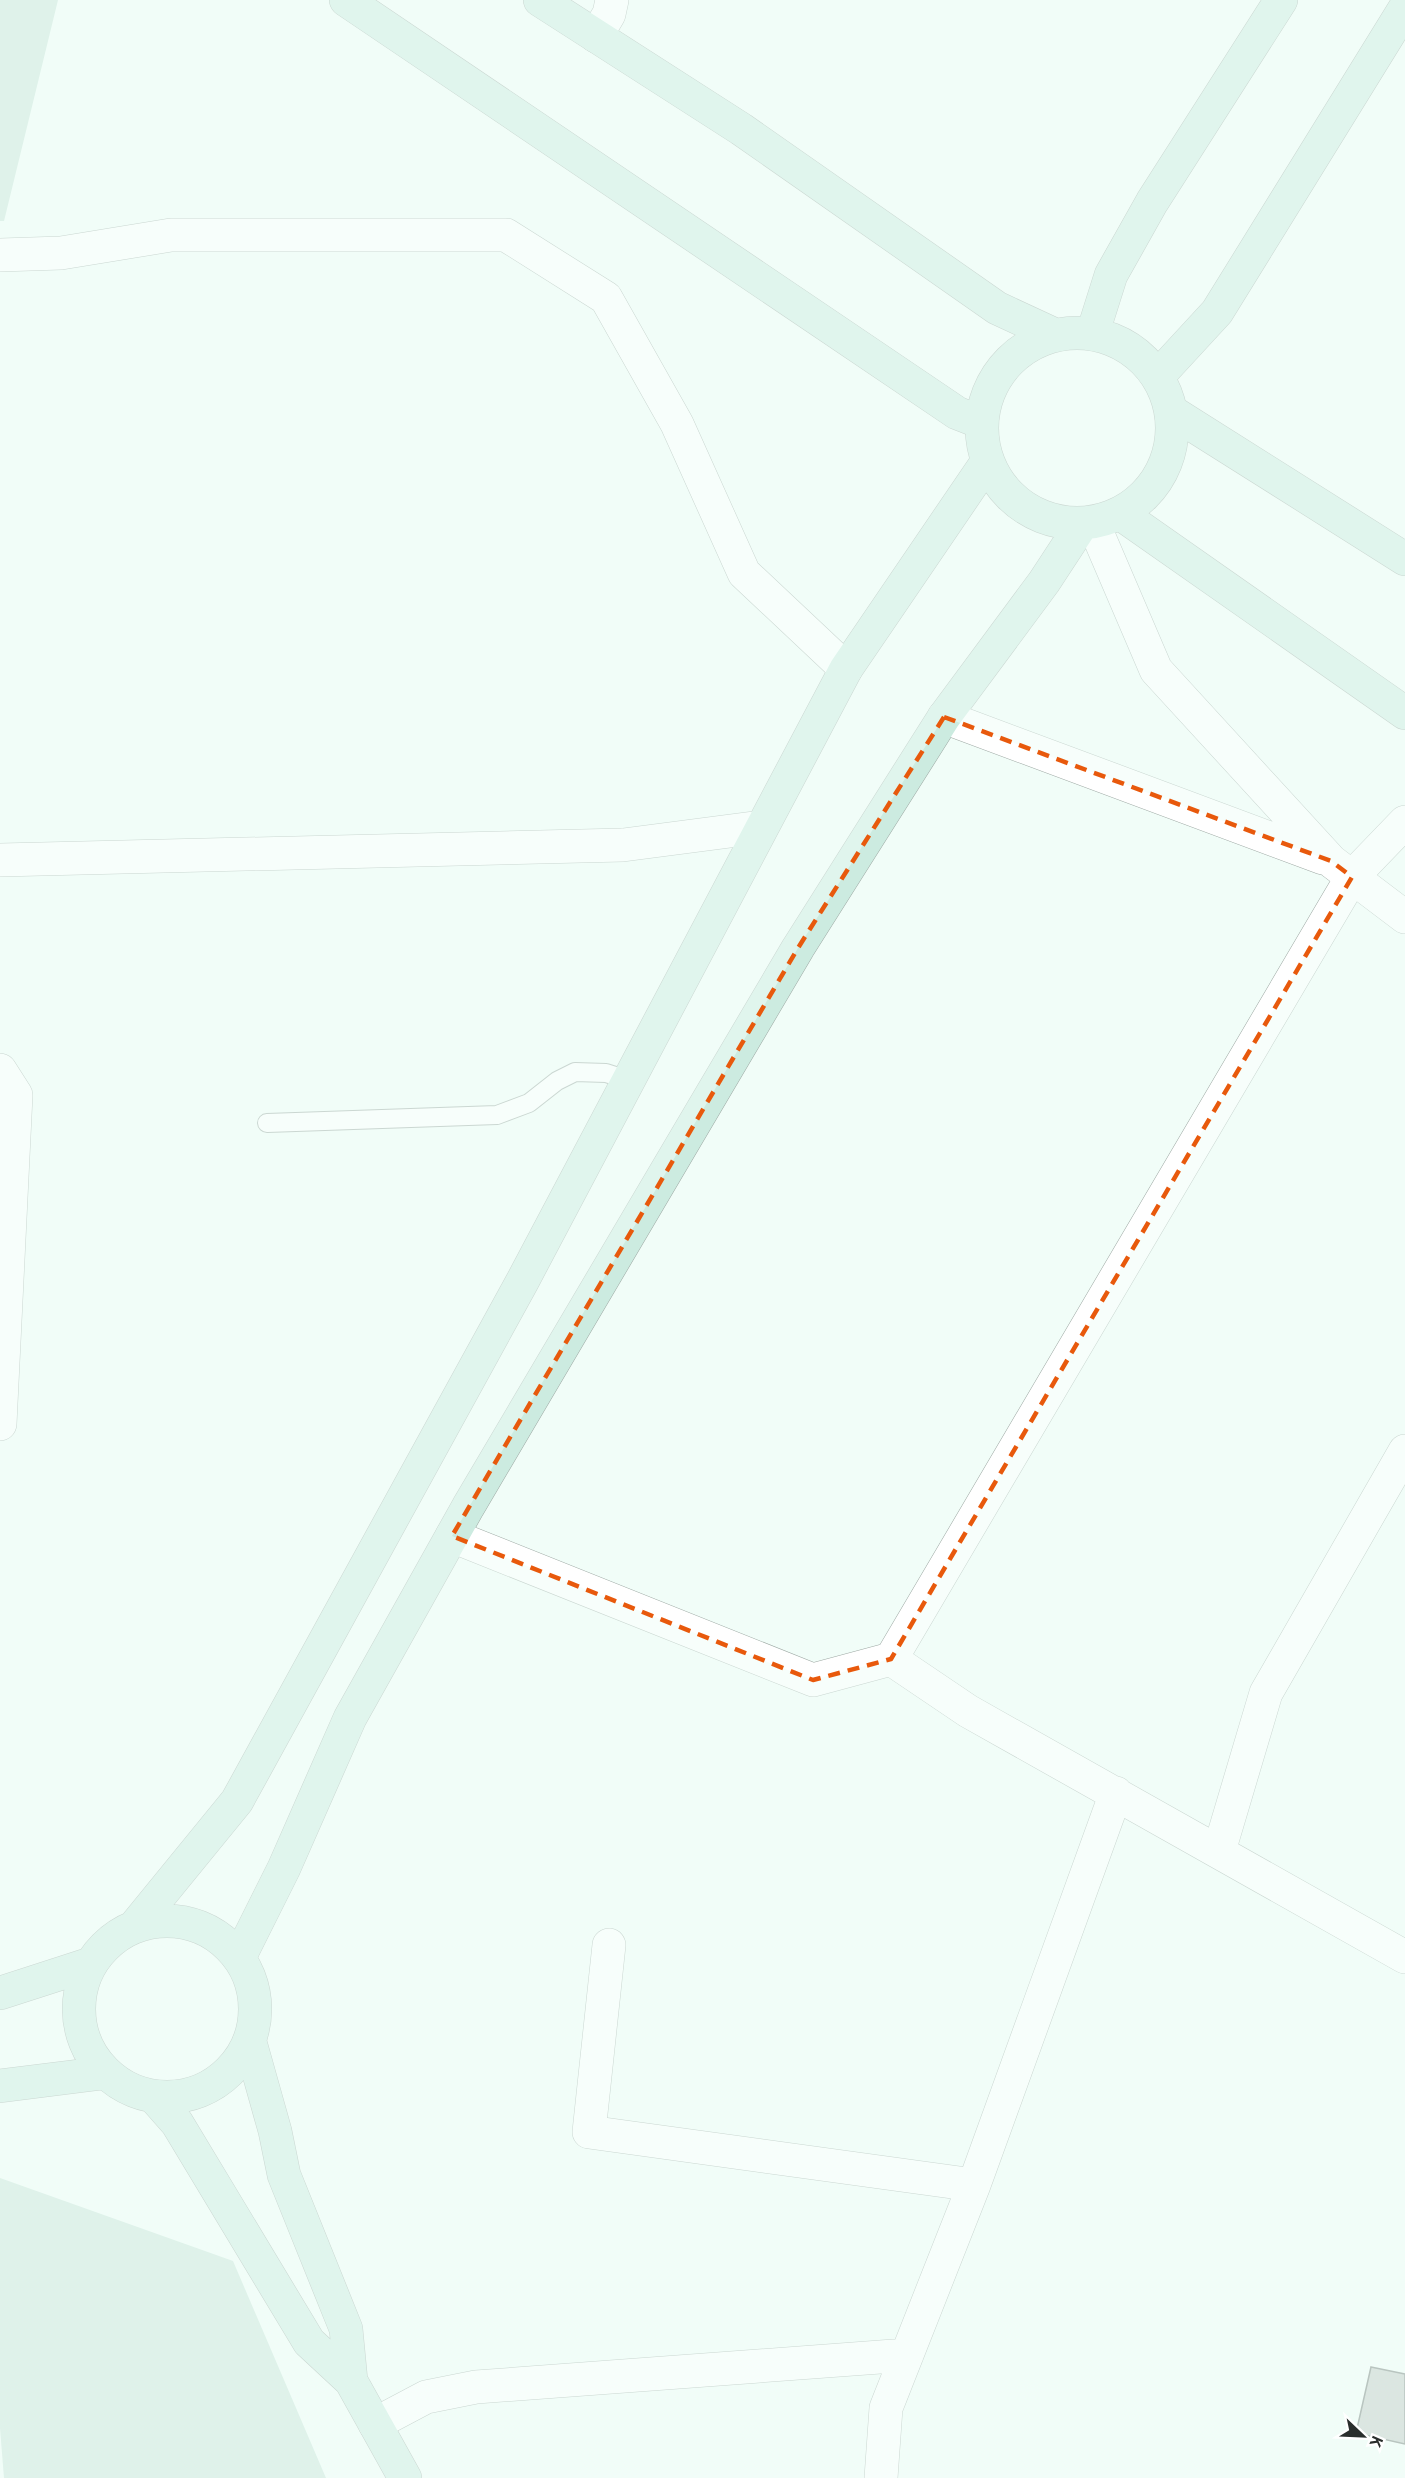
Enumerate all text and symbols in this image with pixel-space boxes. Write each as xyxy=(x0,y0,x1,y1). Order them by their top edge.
north arrow xyxy=(1333,2406,1393,2466)
text: K xyxy=(1364,2433,1388,2451)

